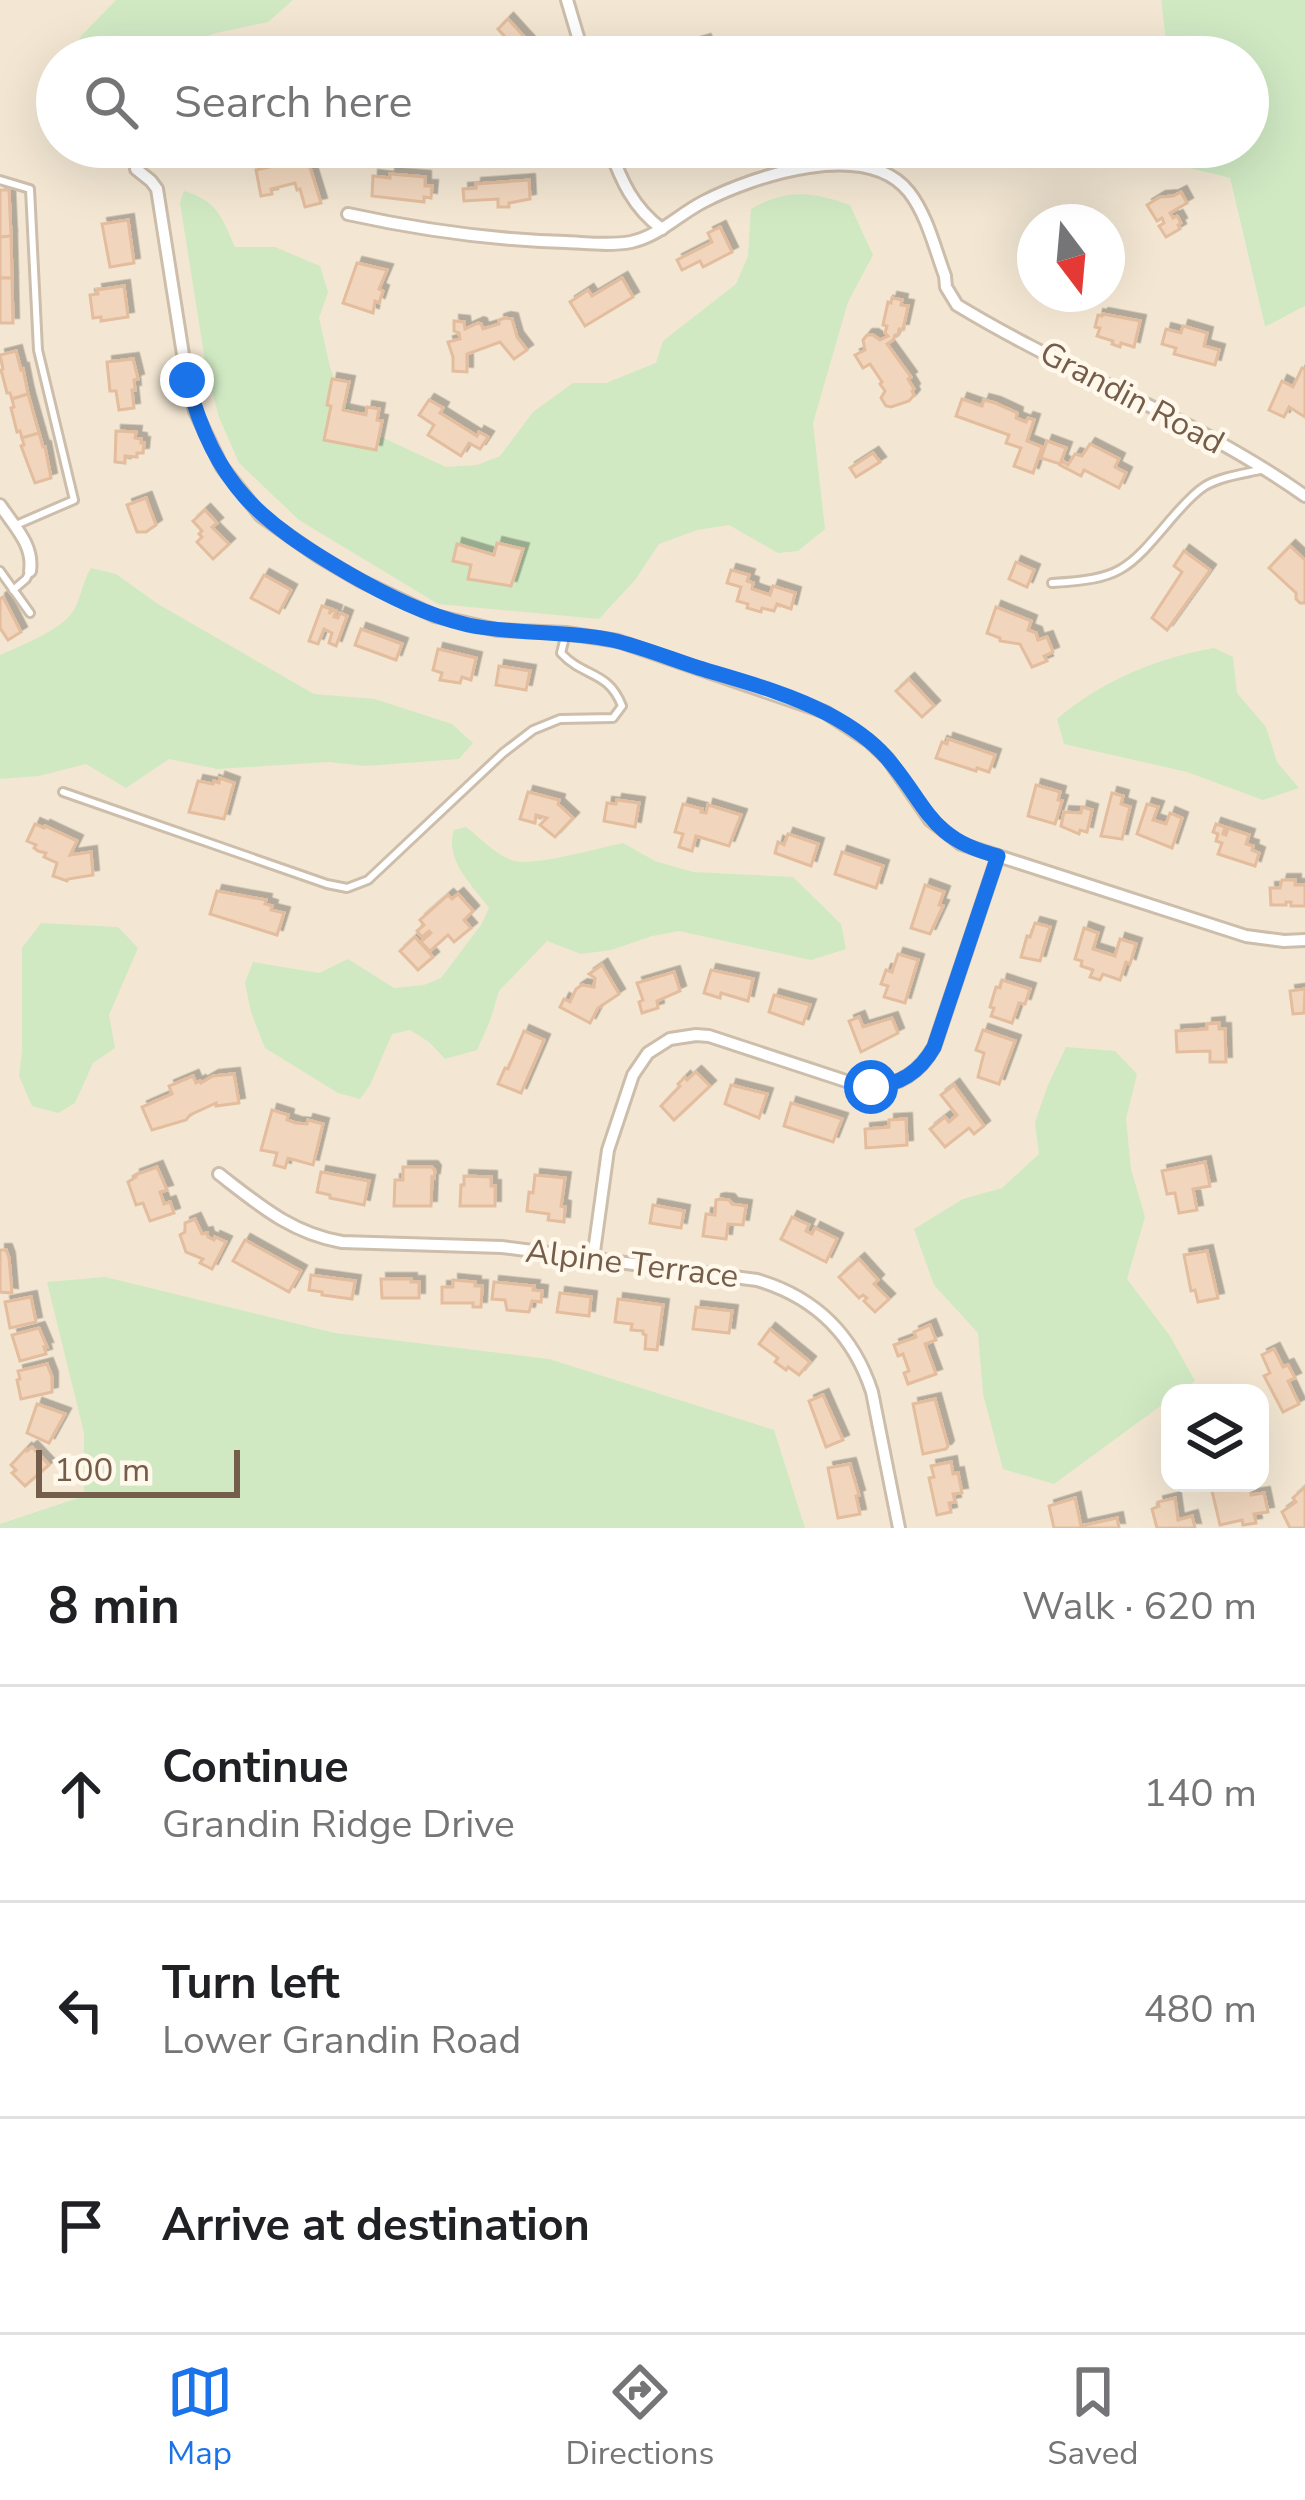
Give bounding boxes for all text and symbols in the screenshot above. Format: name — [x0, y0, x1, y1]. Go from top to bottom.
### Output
search box — [36, 36, 1269, 168]
icon: search — [78, 69, 144, 135]
text: Search here — [174, 72, 413, 133]
north arrow — [1017, 204, 1125, 312]
street label: Grandin Road — [1032, 331, 1232, 465]
route end — [160, 353, 214, 407]
route start — [844, 1060, 898, 1114]
street label: Alpine Terrace — [523, 1229, 741, 1299]
map controls — [1161, 1384, 1269, 1492]
button: layers — [1161, 1384, 1269, 1492]
scale bar — [36, 1444, 240, 1497]
text: 100 m — [54, 1448, 150, 1493]
text: 8 min — [48, 1571, 180, 1641]
text: Walk · 620 m — [1022, 1580, 1257, 1633]
text: Continue — [162, 1737, 349, 1798]
icon: ahead — [48, 1761, 114, 1827]
text: 140 m — [1143, 1767, 1257, 1820]
text: Grandin Ridge Drive — [162, 1798, 515, 1851]
text: Turn left — [162, 1953, 340, 2014]
icon: left — [48, 1977, 114, 2043]
text: 480 m — [1143, 1983, 1257, 2036]
text: Lower Grandin Road — [162, 2014, 521, 2067]
icon: arrive — [48, 2193, 114, 2259]
text: Arrive at destination — [162, 2195, 590, 2256]
tab: Map — [167, 2359, 233, 2476]
tab: Directions — [566, 2359, 714, 2476]
tab: Saved — [1047, 2359, 1138, 2476]

